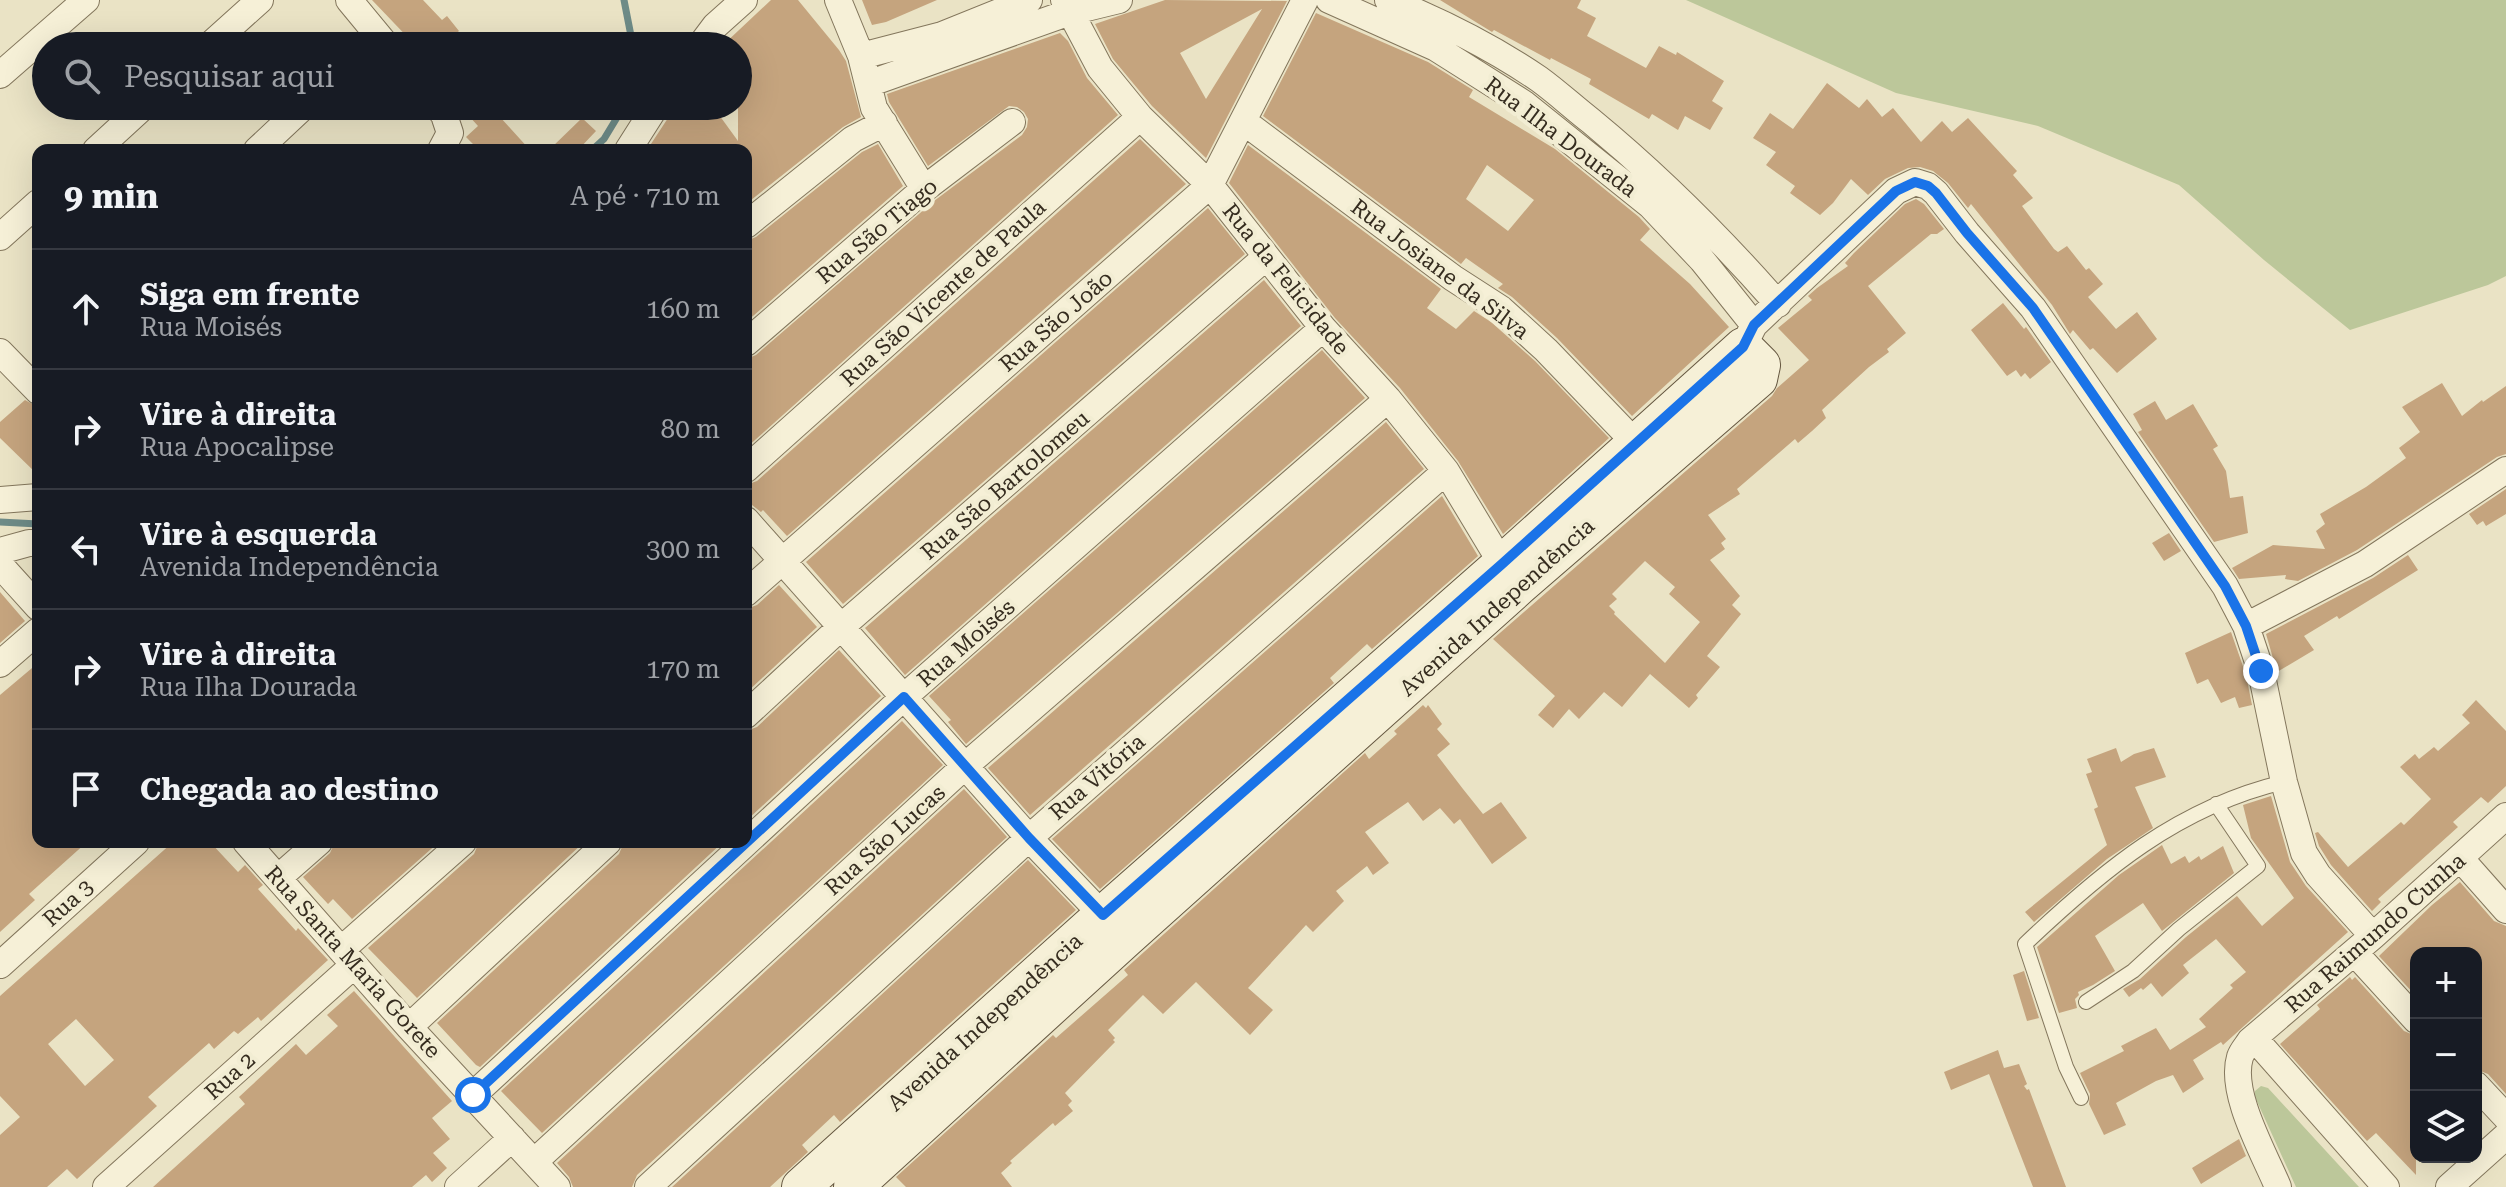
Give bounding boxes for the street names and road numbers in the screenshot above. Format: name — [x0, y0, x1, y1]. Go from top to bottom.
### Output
street label: Rua Ilha Dourada — [1480, 72, 1642, 202]
street label: Rua São Tiago — [812, 173, 942, 289]
street label: Rua São Vicente de Paula — [835, 194, 1051, 392]
street label: Rua Josiane da Silva — [1346, 194, 1534, 344]
street label: Rua da Felicidade — [1217, 199, 1355, 359]
street label: Rua São João — [994, 265, 1118, 377]
street label: Rua São Bartolomeu — [916, 405, 1094, 565]
street label: Avenida Independência — [1395, 513, 1599, 701]
street label: Rua Moisés — [912, 594, 1020, 692]
street label: Rua Vitória — [1044, 729, 1150, 825]
street label: Rua São Lucas — [820, 780, 950, 900]
street label: Rua Raimundo Cunha — [2280, 848, 2470, 1018]
street label: Rua Santa Maria Gorete — [260, 861, 446, 1063]
street label: Rua 3 — [38, 874, 98, 932]
street label: Avenida Independência — [883, 928, 1087, 1116]
street label: Rua 2 — [200, 1047, 260, 1105]

